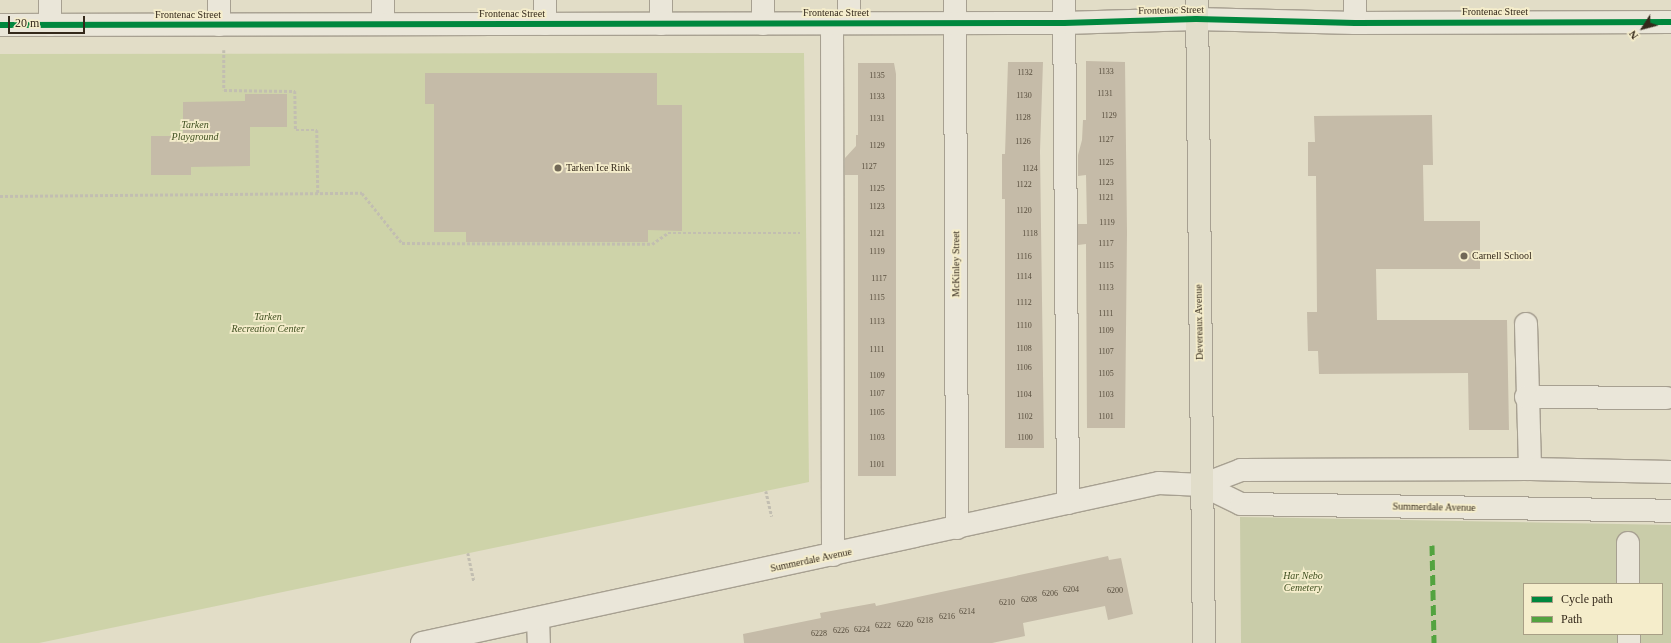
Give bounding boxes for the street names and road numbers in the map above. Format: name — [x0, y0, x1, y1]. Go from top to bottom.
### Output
street label: Frontenac Street — [1138, 3, 1204, 17]
street label: Frontenac Street — [1462, 6, 1528, 18]
street label: Frontenac Street — [803, 7, 869, 19]
street label: Frontenac Street — [479, 8, 545, 20]
street label: Frontenac Street — [155, 9, 221, 21]
street label: McKinley Street — [950, 231, 962, 297]
street label: Devereaux Avenue — [1192, 284, 1206, 360]
street label: Summerdale Avenue — [1392, 500, 1476, 514]
street label: Summerdale Avenue — [769, 545, 853, 575]

